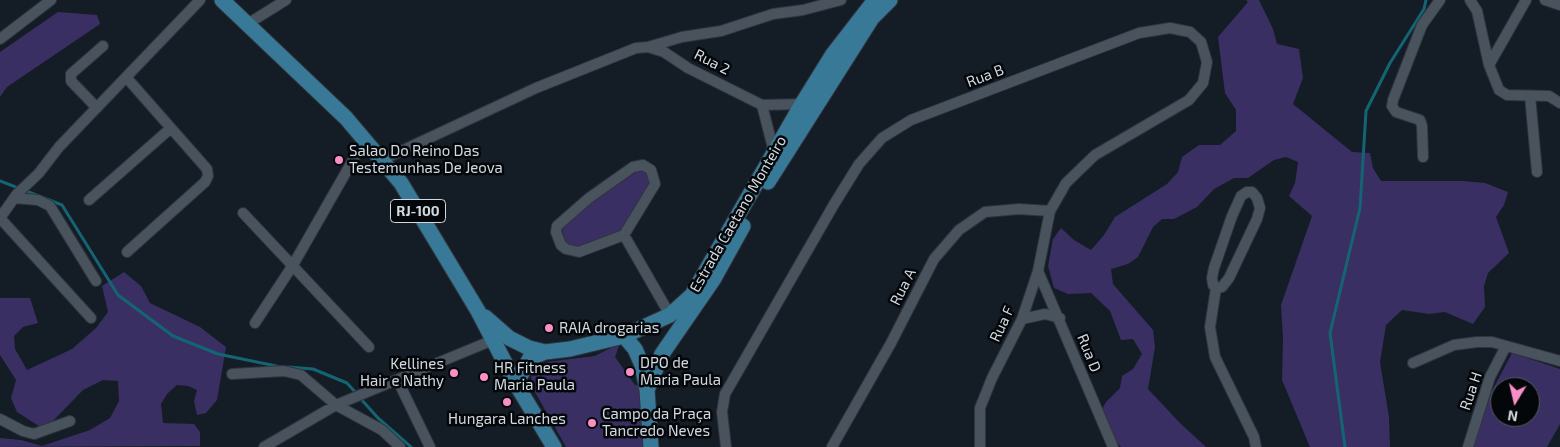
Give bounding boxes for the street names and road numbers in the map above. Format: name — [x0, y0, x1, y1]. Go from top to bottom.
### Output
street label: Rua 2 — [691, 45, 733, 79]
street label: Rua B — [964, 61, 1006, 91]
street label: Estrada Caetano Monteiro — [686, 133, 790, 295]
road number: RJ-100 — [390, 200, 446, 222]
street label: Rua A — [886, 266, 920, 308]
street label: Rua F — [986, 303, 1018, 345]
street label: Rua D — [1073, 331, 1105, 375]
street label: Rua H — [1456, 369, 1486, 413]

